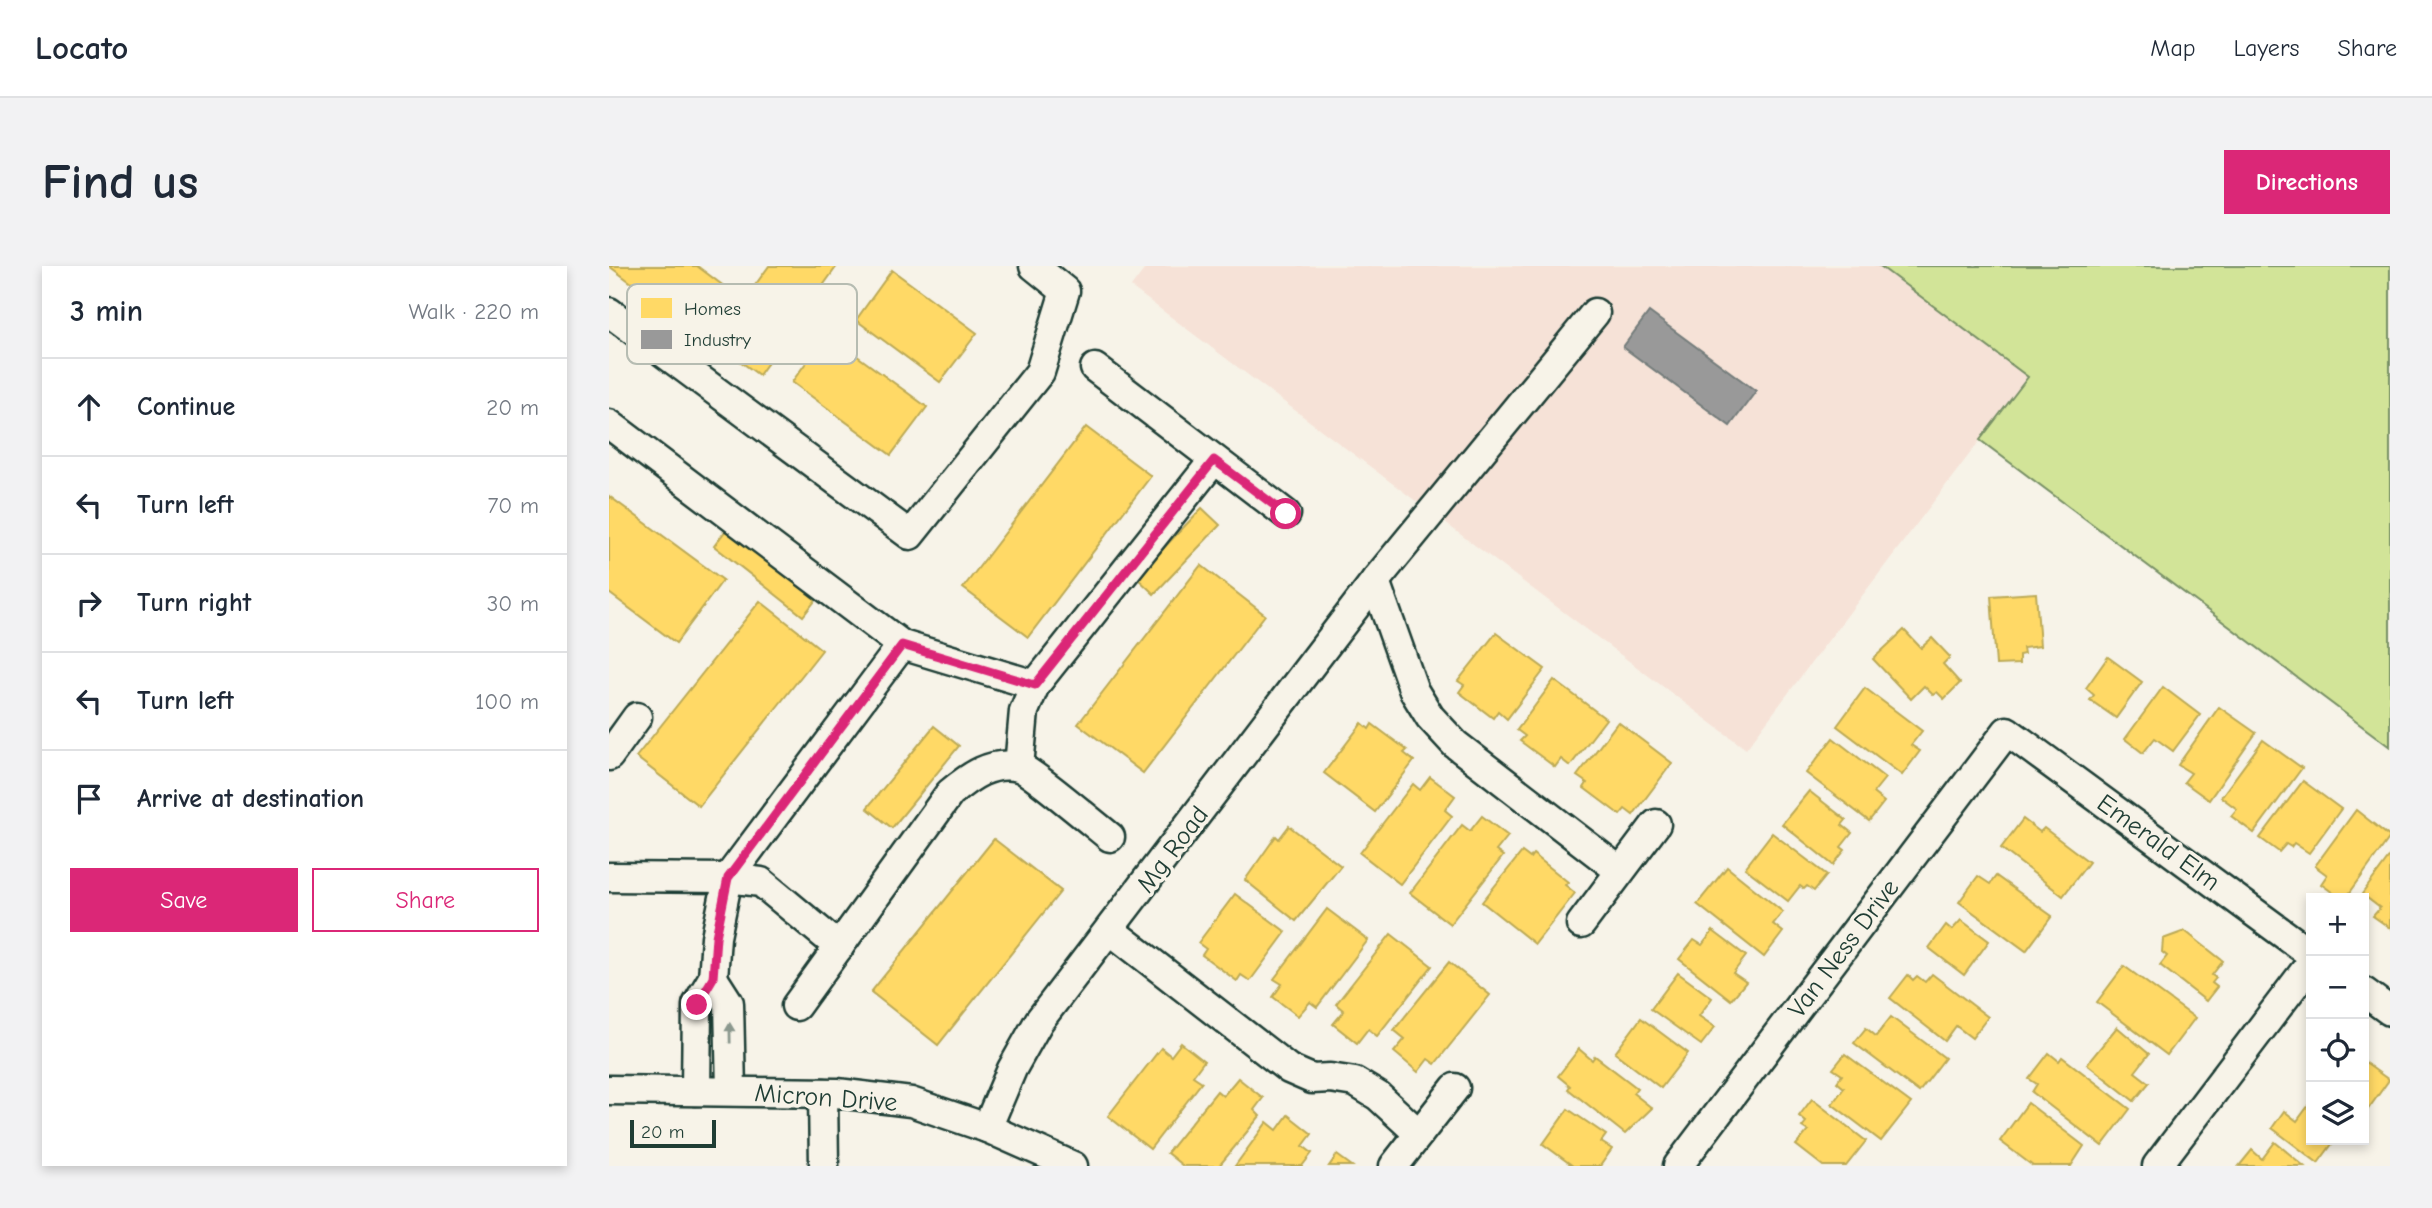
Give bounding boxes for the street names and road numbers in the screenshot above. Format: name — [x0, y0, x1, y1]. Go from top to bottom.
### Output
street label: Emerald Elm — [2091, 788, 2226, 897]
street label: Mg Road — [1131, 800, 1215, 899]
street label: Van Ness Drive — [1782, 874, 1906, 1024]
street label: Micron Drive — [754, 1078, 898, 1118]

